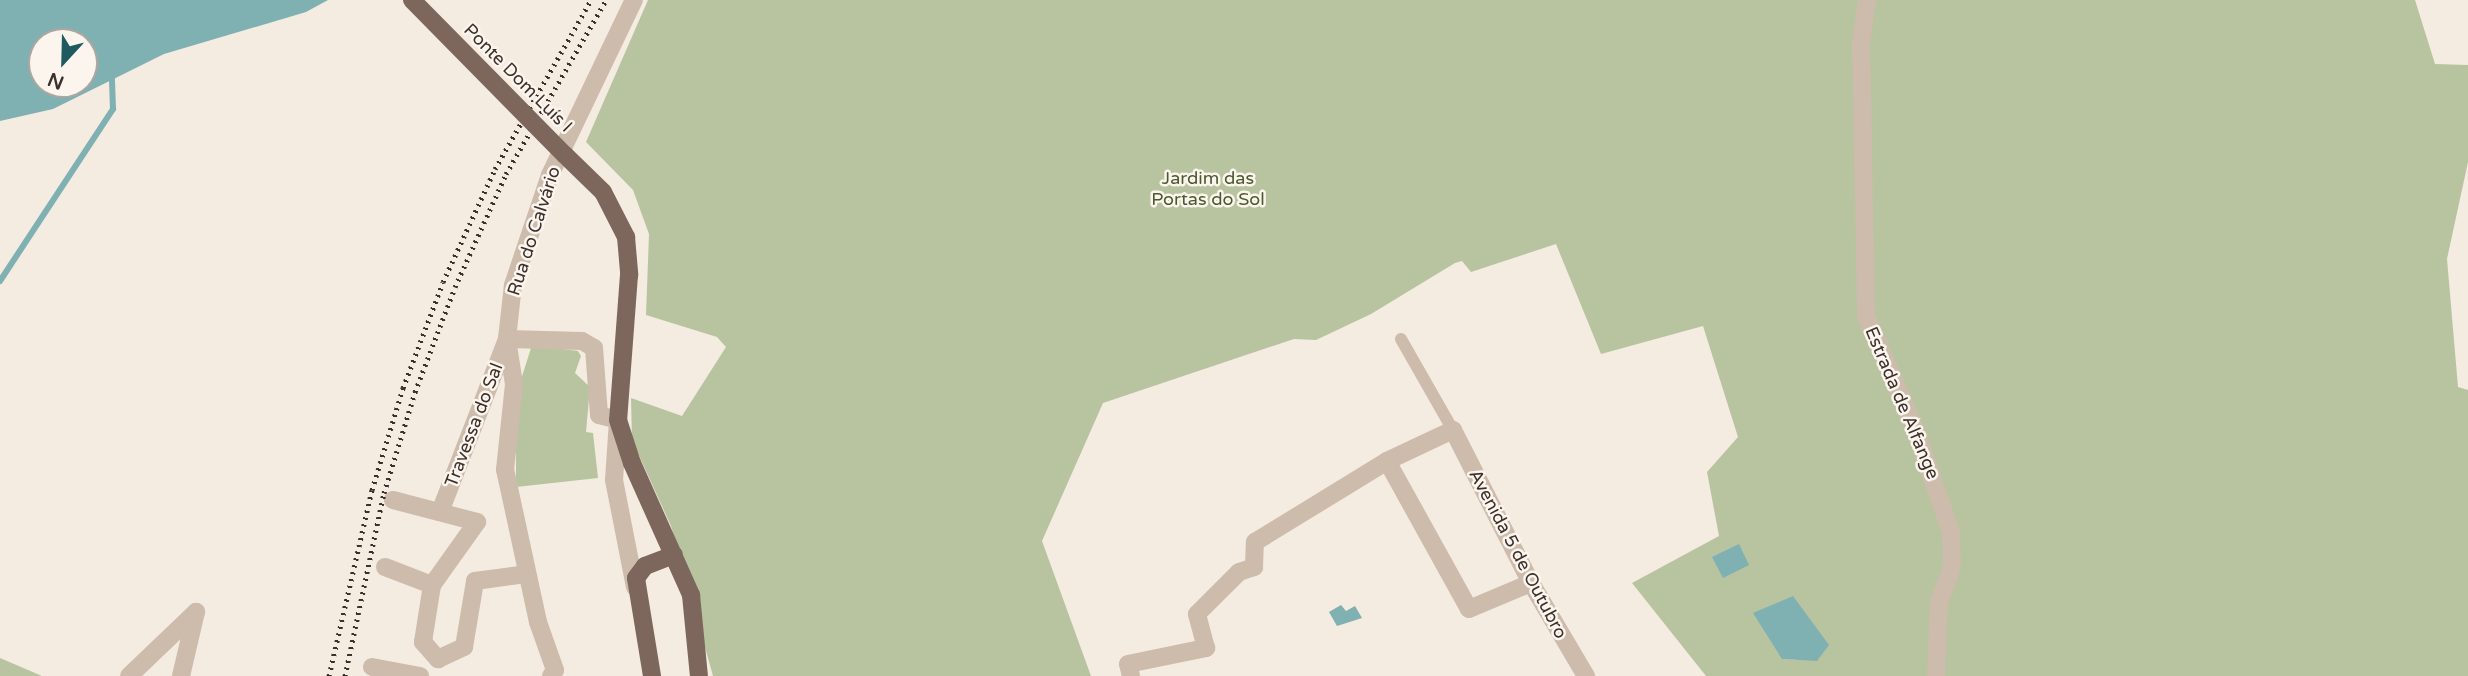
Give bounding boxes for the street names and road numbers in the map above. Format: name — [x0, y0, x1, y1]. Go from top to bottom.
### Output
street label: Ponte Dom Luís I — [459, 19, 577, 137]
street label: Rua do Calvário — [503, 164, 565, 298]
street label: Estrada de Alfange — [1860, 324, 1944, 482]
street label: Travessa do Sal — [440, 360, 508, 490]
street label: Avenida 5 de Outubro — [1464, 466, 1572, 642]

